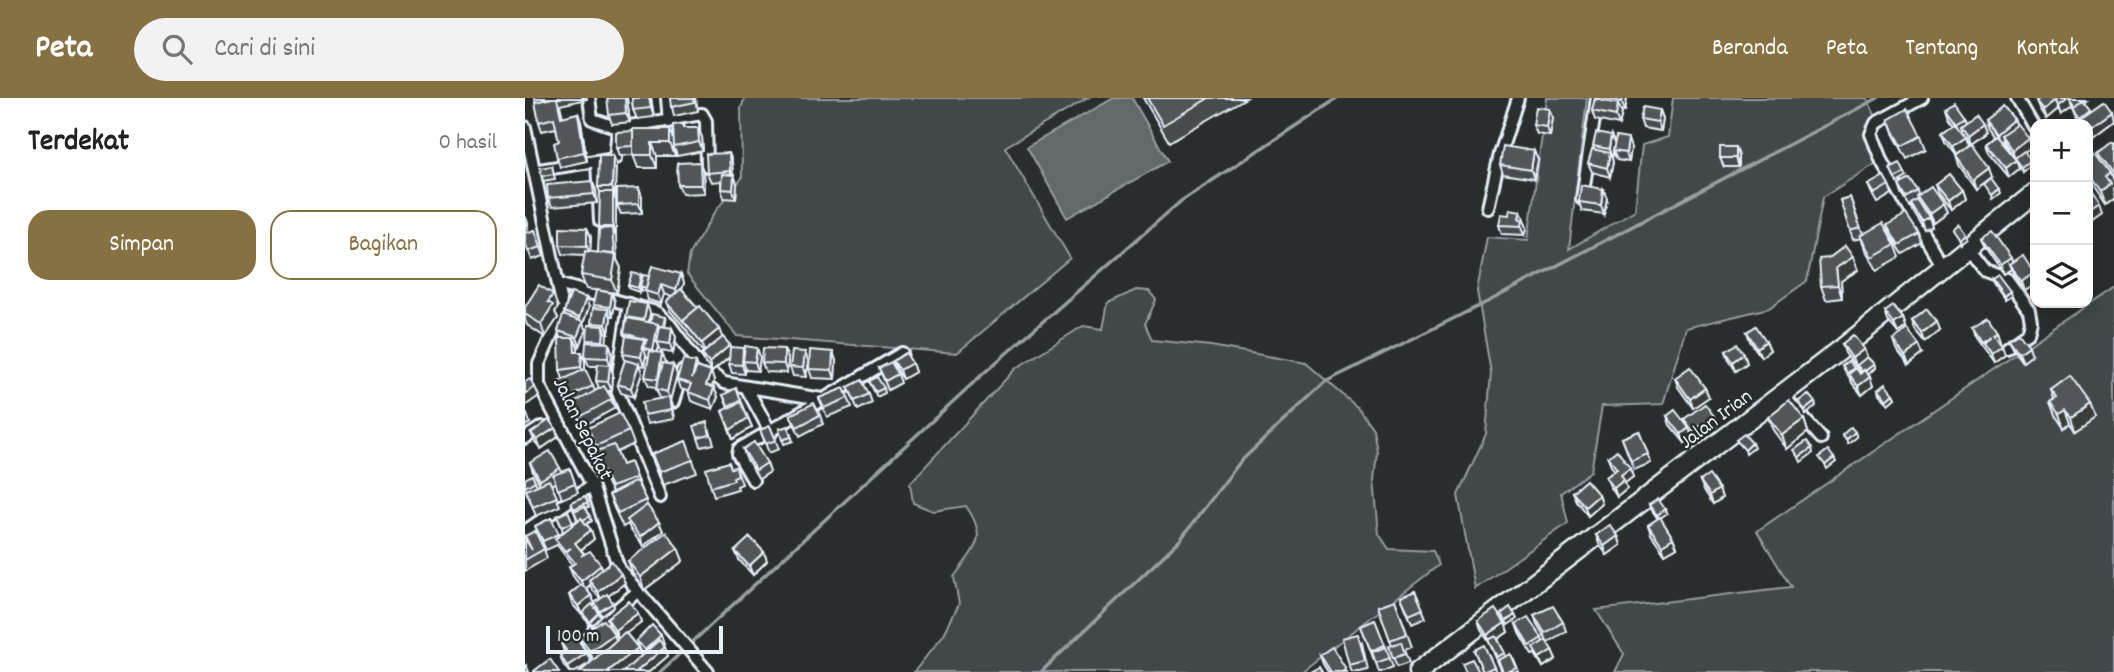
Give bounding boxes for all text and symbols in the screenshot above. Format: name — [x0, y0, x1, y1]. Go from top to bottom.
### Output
search box — [134, 18, 624, 81]
text: Peta — [35, 26, 92, 73]
icon: search — [158, 30, 196, 68]
text: Cari di sini — [214, 31, 315, 68]
text: Beranda — [1712, 32, 1788, 66]
text: Peta — [1826, 32, 1867, 66]
text: Tentang — [1905, 32, 1978, 66]
text: Kontak — [2016, 32, 2079, 66]
map controls — [2030, 119, 2093, 308]
button: + — [2030, 119, 2093, 182]
text: Terdekat — [28, 122, 129, 165]
text: 0 hasil — [439, 127, 497, 160]
button: − — [2030, 182, 2093, 245]
button: Simpan — [28, 210, 256, 280]
button: Bagikan — [270, 210, 497, 280]
button: layers — [2030, 245, 2093, 308]
street label: Jalan Sepakat — [543, 373, 619, 486]
street label: Jalan Irian — [1674, 383, 1760, 458]
scale bar — [546, 623, 723, 655]
text: 100 m — [557, 624, 599, 651]

